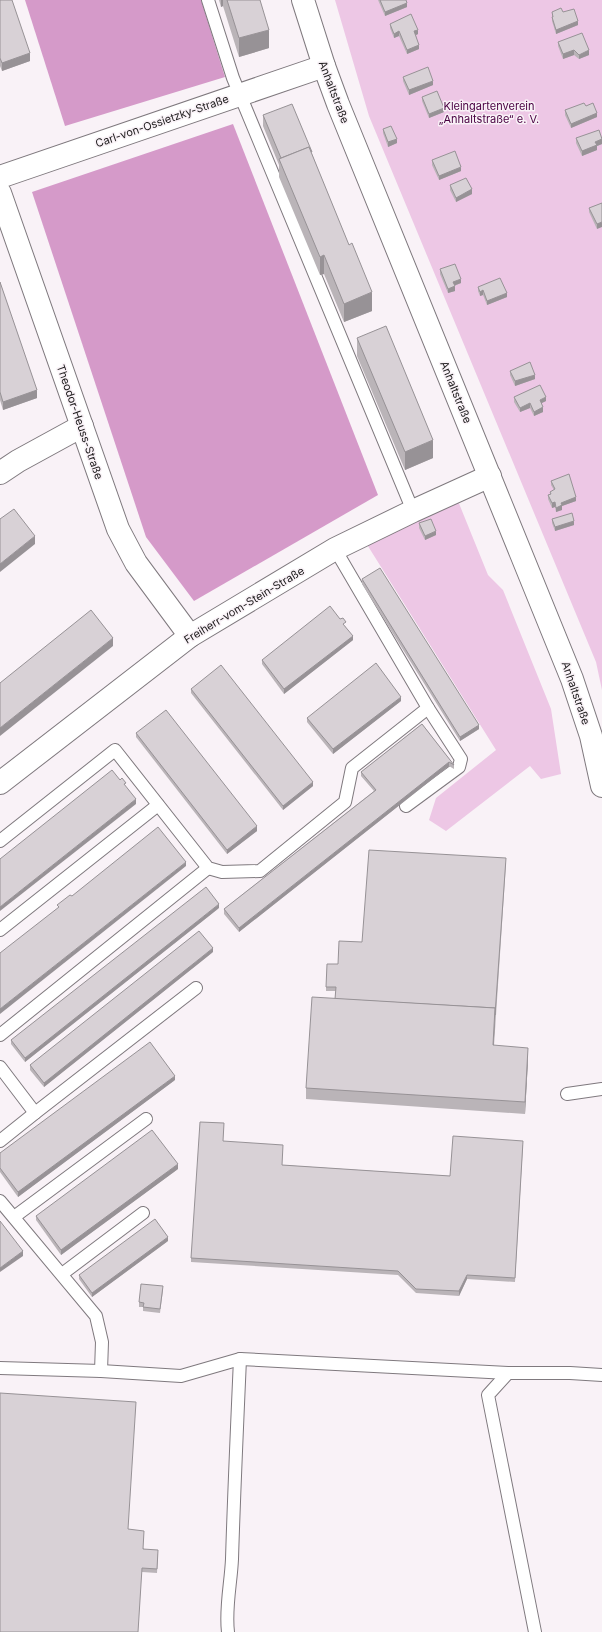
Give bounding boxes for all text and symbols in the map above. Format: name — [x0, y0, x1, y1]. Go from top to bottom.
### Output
street label: Anhaltstraße — [316, 59, 352, 125]
street label: Carl-von-Ossietzky-Straße — [93, 92, 231, 150]
park label: Kleingartenverein „Anhaltstraße“ e. V. — [439, 99, 539, 126]
street label: Anhaltstraße — [437, 359, 475, 425]
street label: Theodor-Heuss-Straße — [54, 363, 106, 481]
street label: Freiherr-vom-Stein-Straße — [181, 564, 307, 646]
street label: Anhaltstraße — [559, 660, 593, 726]

